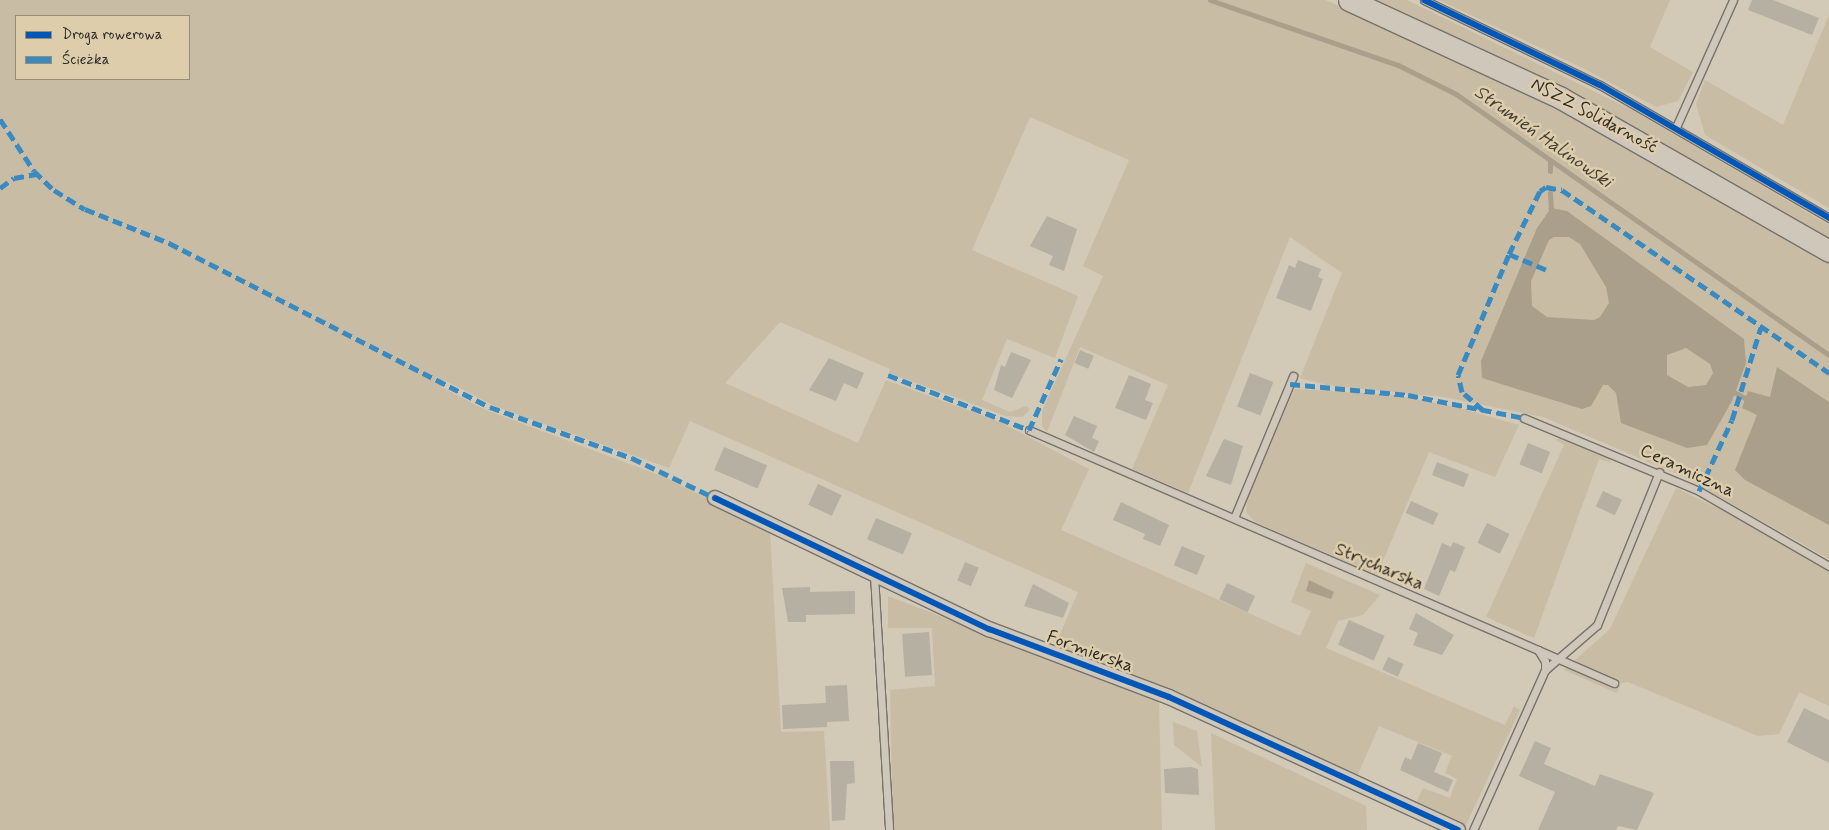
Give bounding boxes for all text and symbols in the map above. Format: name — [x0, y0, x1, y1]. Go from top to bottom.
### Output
legend — [15, 15, 190, 80]
text: Droga rowerowa — [62, 25, 162, 45]
text: Ścieżka — [62, 50, 109, 70]
street label: NSZZ Solidarność — [1527, 73, 1661, 159]
water label: Strumień Halinowski — [1470, 81, 1616, 193]
street label: Ceramiczna — [1636, 440, 1738, 502]
street label: Strycharska — [1331, 539, 1427, 595]
street label: Formierska — [1044, 626, 1136, 678]

